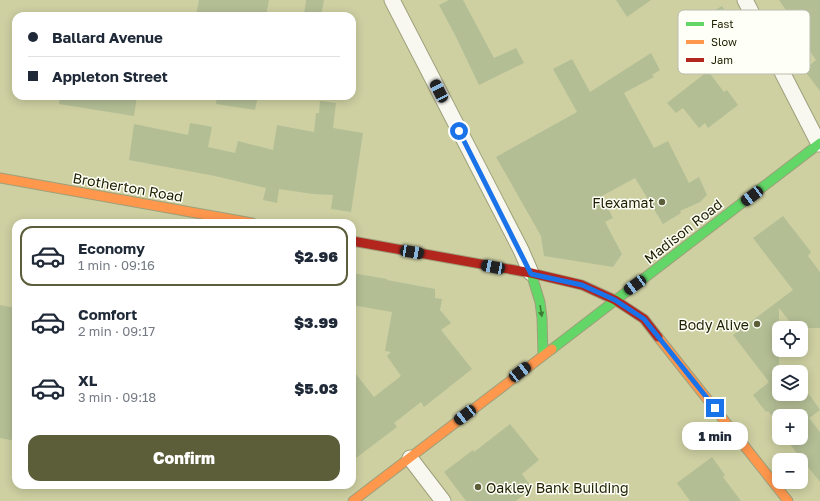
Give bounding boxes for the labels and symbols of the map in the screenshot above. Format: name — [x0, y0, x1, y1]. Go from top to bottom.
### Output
legend — [678, 10, 810, 74]
text: Fast — [711, 17, 734, 30]
text: Slow — [711, 35, 737, 48]
text: Jam — [711, 53, 733, 66]
car — [428, 78, 450, 104]
route start — [450, 122, 468, 140]
street label: Brotherton Road — [72, 169, 184, 205]
car — [739, 184, 765, 208]
place label: Flexamat — [592, 194, 654, 211]
street label: Madison Road — [641, 195, 725, 267]
marker: Flexamat — [657, 197, 667, 207]
car — [399, 244, 425, 260]
car — [480, 259, 506, 275]
car — [622, 273, 648, 297]
one-way arrow — [538, 305, 544, 317]
place label: Body Alive — [678, 316, 749, 333]
marker: Body Alive — [752, 319, 762, 329]
car — [507, 360, 533, 384]
route end — [706, 399, 724, 417]
car — [452, 403, 478, 427]
callout: 1 min — [682, 422, 748, 450]
place label: Oakley Bank Building — [486, 479, 629, 496]
marker: Oakley Bank Building — [473, 482, 483, 492]

